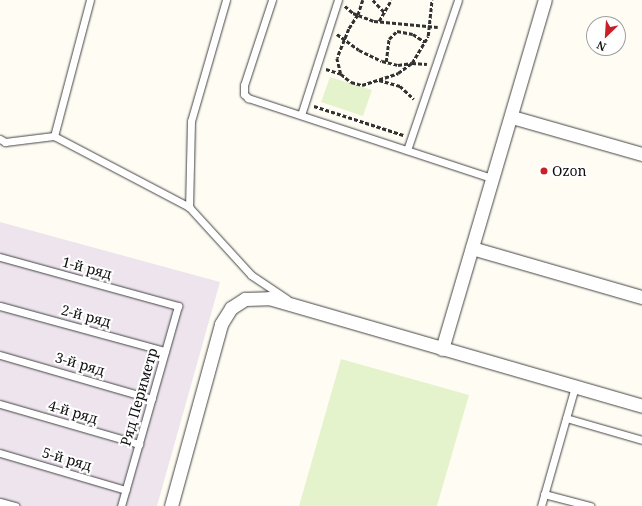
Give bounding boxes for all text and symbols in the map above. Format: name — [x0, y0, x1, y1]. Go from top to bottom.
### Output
north arrow — [586, 16, 626, 56]
text: N — [594, 38, 608, 55]
place label: Ozon — [552, 163, 587, 179]
marker: Ozon — [539, 166, 549, 176]
street label: 1-й ряд — [60, 253, 114, 283]
street label: 2-й ряд — [59, 301, 113, 331]
street label: Ряд Периметр — [117, 346, 161, 448]
street label: 3-й ряд — [53, 349, 107, 379]
street label: 4-й ряд — [46, 397, 100, 427]
street label: 5-й ряд — [40, 444, 94, 474]

